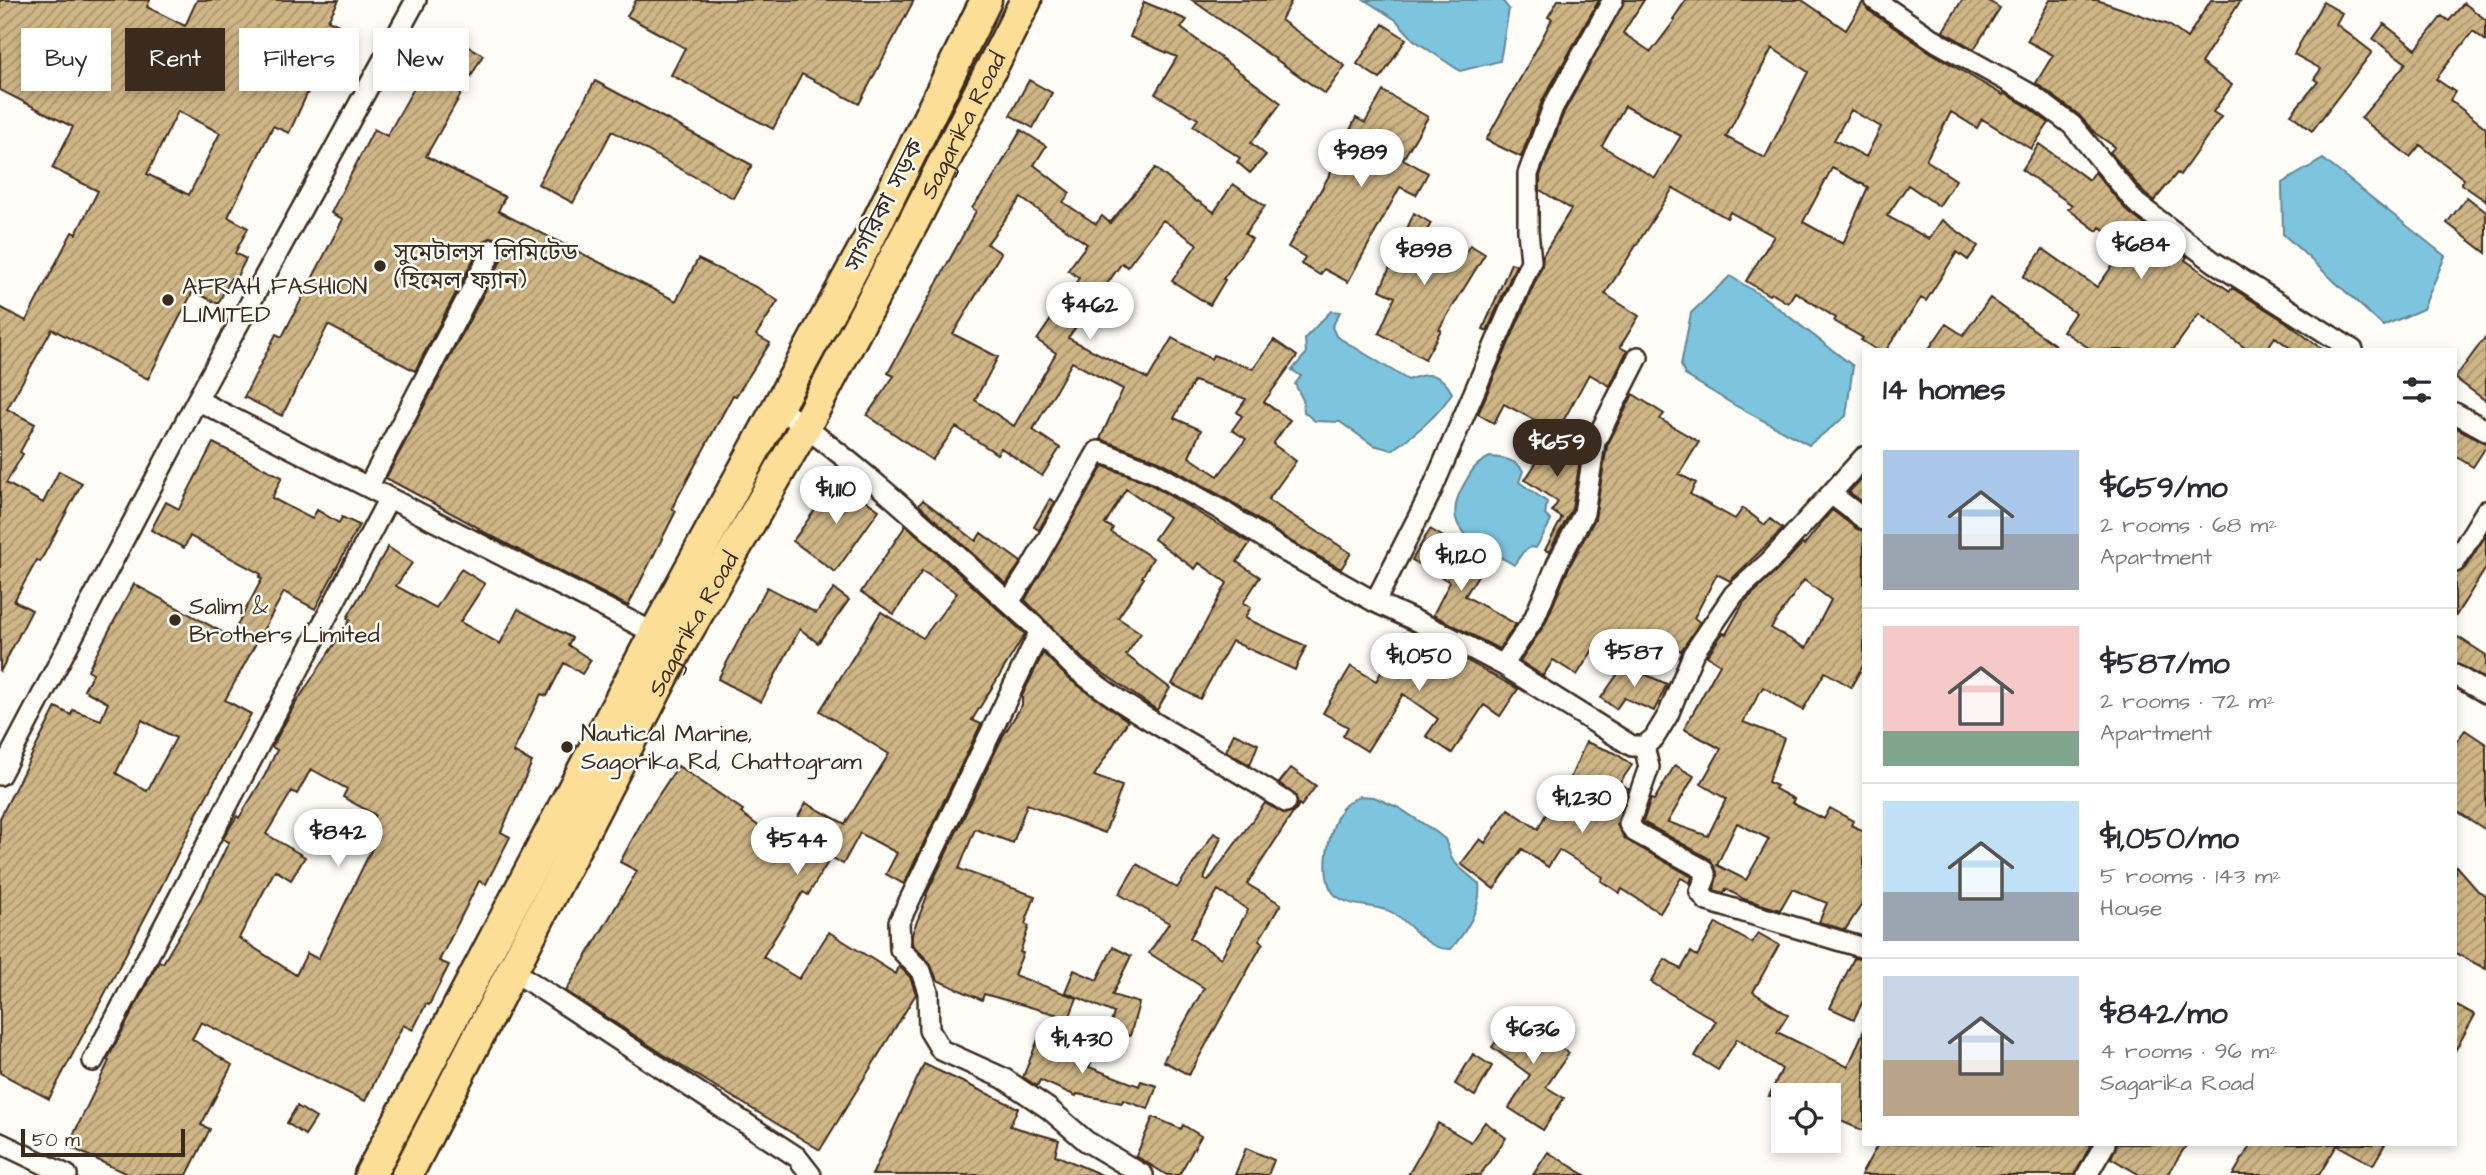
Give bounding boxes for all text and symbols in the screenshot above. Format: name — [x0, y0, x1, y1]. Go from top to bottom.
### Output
chip: Buy — [21, 28, 111, 91]
chip: Rent — [125, 28, 225, 91]
chip: Filters — [239, 28, 359, 91]
chip: New — [373, 28, 469, 91]
street label: Sagarika Road — [912, 46, 1015, 205]
pin: $989 — [1320, 130, 1402, 189]
street label: সাগরিকা সড়ক — [837, 133, 933, 278]
text: $989 — [1334, 136, 1388, 168]
pin: $684 — [2100, 222, 2182, 281]
pin: $898 — [1383, 228, 1465, 287]
text: $684 — [2112, 228, 2170, 260]
text: $898 — [1396, 234, 1452, 266]
place label: সুমেটালস লিমিটেড (হিমেল ফ্যান) — [393, 236, 579, 298]
marker: সুমেটালস লিমিটেড (হিমেল ফ্যান) — [372, 258, 388, 274]
place label: AFRAH FASHION LIMITED — [182, 270, 367, 332]
pin: $462 — [1049, 282, 1131, 342]
text: $462 — [1062, 289, 1118, 321]
marker: AFRAH FASHION LIMITED — [160, 292, 176, 308]
text: 14 homes — [1883, 369, 2006, 411]
icon: filters — [2398, 371, 2436, 409]
pin: $659 — [1516, 420, 1598, 479]
text: $659 — [1529, 426, 1585, 458]
pin: $1,110 — [779, 466, 893, 526]
text: $659/mo — [2100, 467, 2228, 509]
text: $1,110 — [816, 473, 856, 505]
icon: home — [1939, 478, 2023, 562]
text: 2 rooms · 68 m² — [2100, 509, 2277, 541]
pin: $1,120 — [1404, 534, 1518, 593]
text: $1,120 — [1436, 540, 1486, 572]
text: Apartment — [2100, 541, 2212, 573]
street label: Sagarika Road — [640, 546, 748, 702]
place label: Salim & Brothers Limited — [189, 590, 380, 652]
marker: Salim & Brothers Limited — [167, 612, 183, 628]
pin: $587 — [1593, 630, 1675, 689]
pin: $1,050 — [1362, 634, 1476, 693]
text: $587 — [1605, 636, 1663, 668]
text: $1,050 — [1386, 640, 1452, 672]
text: $587/mo — [2100, 643, 2230, 685]
icon: home — [1939, 654, 2023, 738]
text: 2 rooms · 72 m² — [2100, 685, 2275, 717]
place label: Nautical Marine, Sagorika Rd, Chattogram — [581, 717, 862, 780]
text: Apartment — [2100, 717, 2212, 749]
marker: Nautical Marine, Sagorika Rd, Chattogram — [559, 739, 575, 755]
pin: $1,230 — [1525, 776, 1639, 835]
text: $1,230 — [1552, 782, 1612, 814]
pin: $842 — [297, 810, 379, 869]
text: $842 — [310, 816, 366, 848]
pin: $544 — [756, 818, 838, 877]
text: $1,050/mo — [2100, 818, 2239, 860]
text: $544 — [767, 824, 827, 856]
icon: home — [1939, 829, 2023, 913]
text: 5 rooms · 143 m² — [2100, 860, 2281, 892]
text: House — [2100, 892, 2163, 924]
text: $842/mo — [2100, 993, 2228, 1035]
icon: home — [1939, 1004, 2023, 1088]
pin: $636 — [1492, 1006, 1574, 1066]
text: $636 — [1506, 1013, 1560, 1045]
pin: $1,430 — [1025, 1016, 1139, 1076]
text: $1,430 — [1051, 1023, 1113, 1055]
text: 4 rooms · 96 m² — [2100, 1035, 2278, 1067]
text: Sagarika Road — [2100, 1067, 2254, 1099]
map controls — [1771, 1083, 1841, 1153]
button: locate — [1771, 1083, 1841, 1153]
scale bar — [21, 1126, 186, 1158]
text: 50 m — [32, 1127, 80, 1154]

